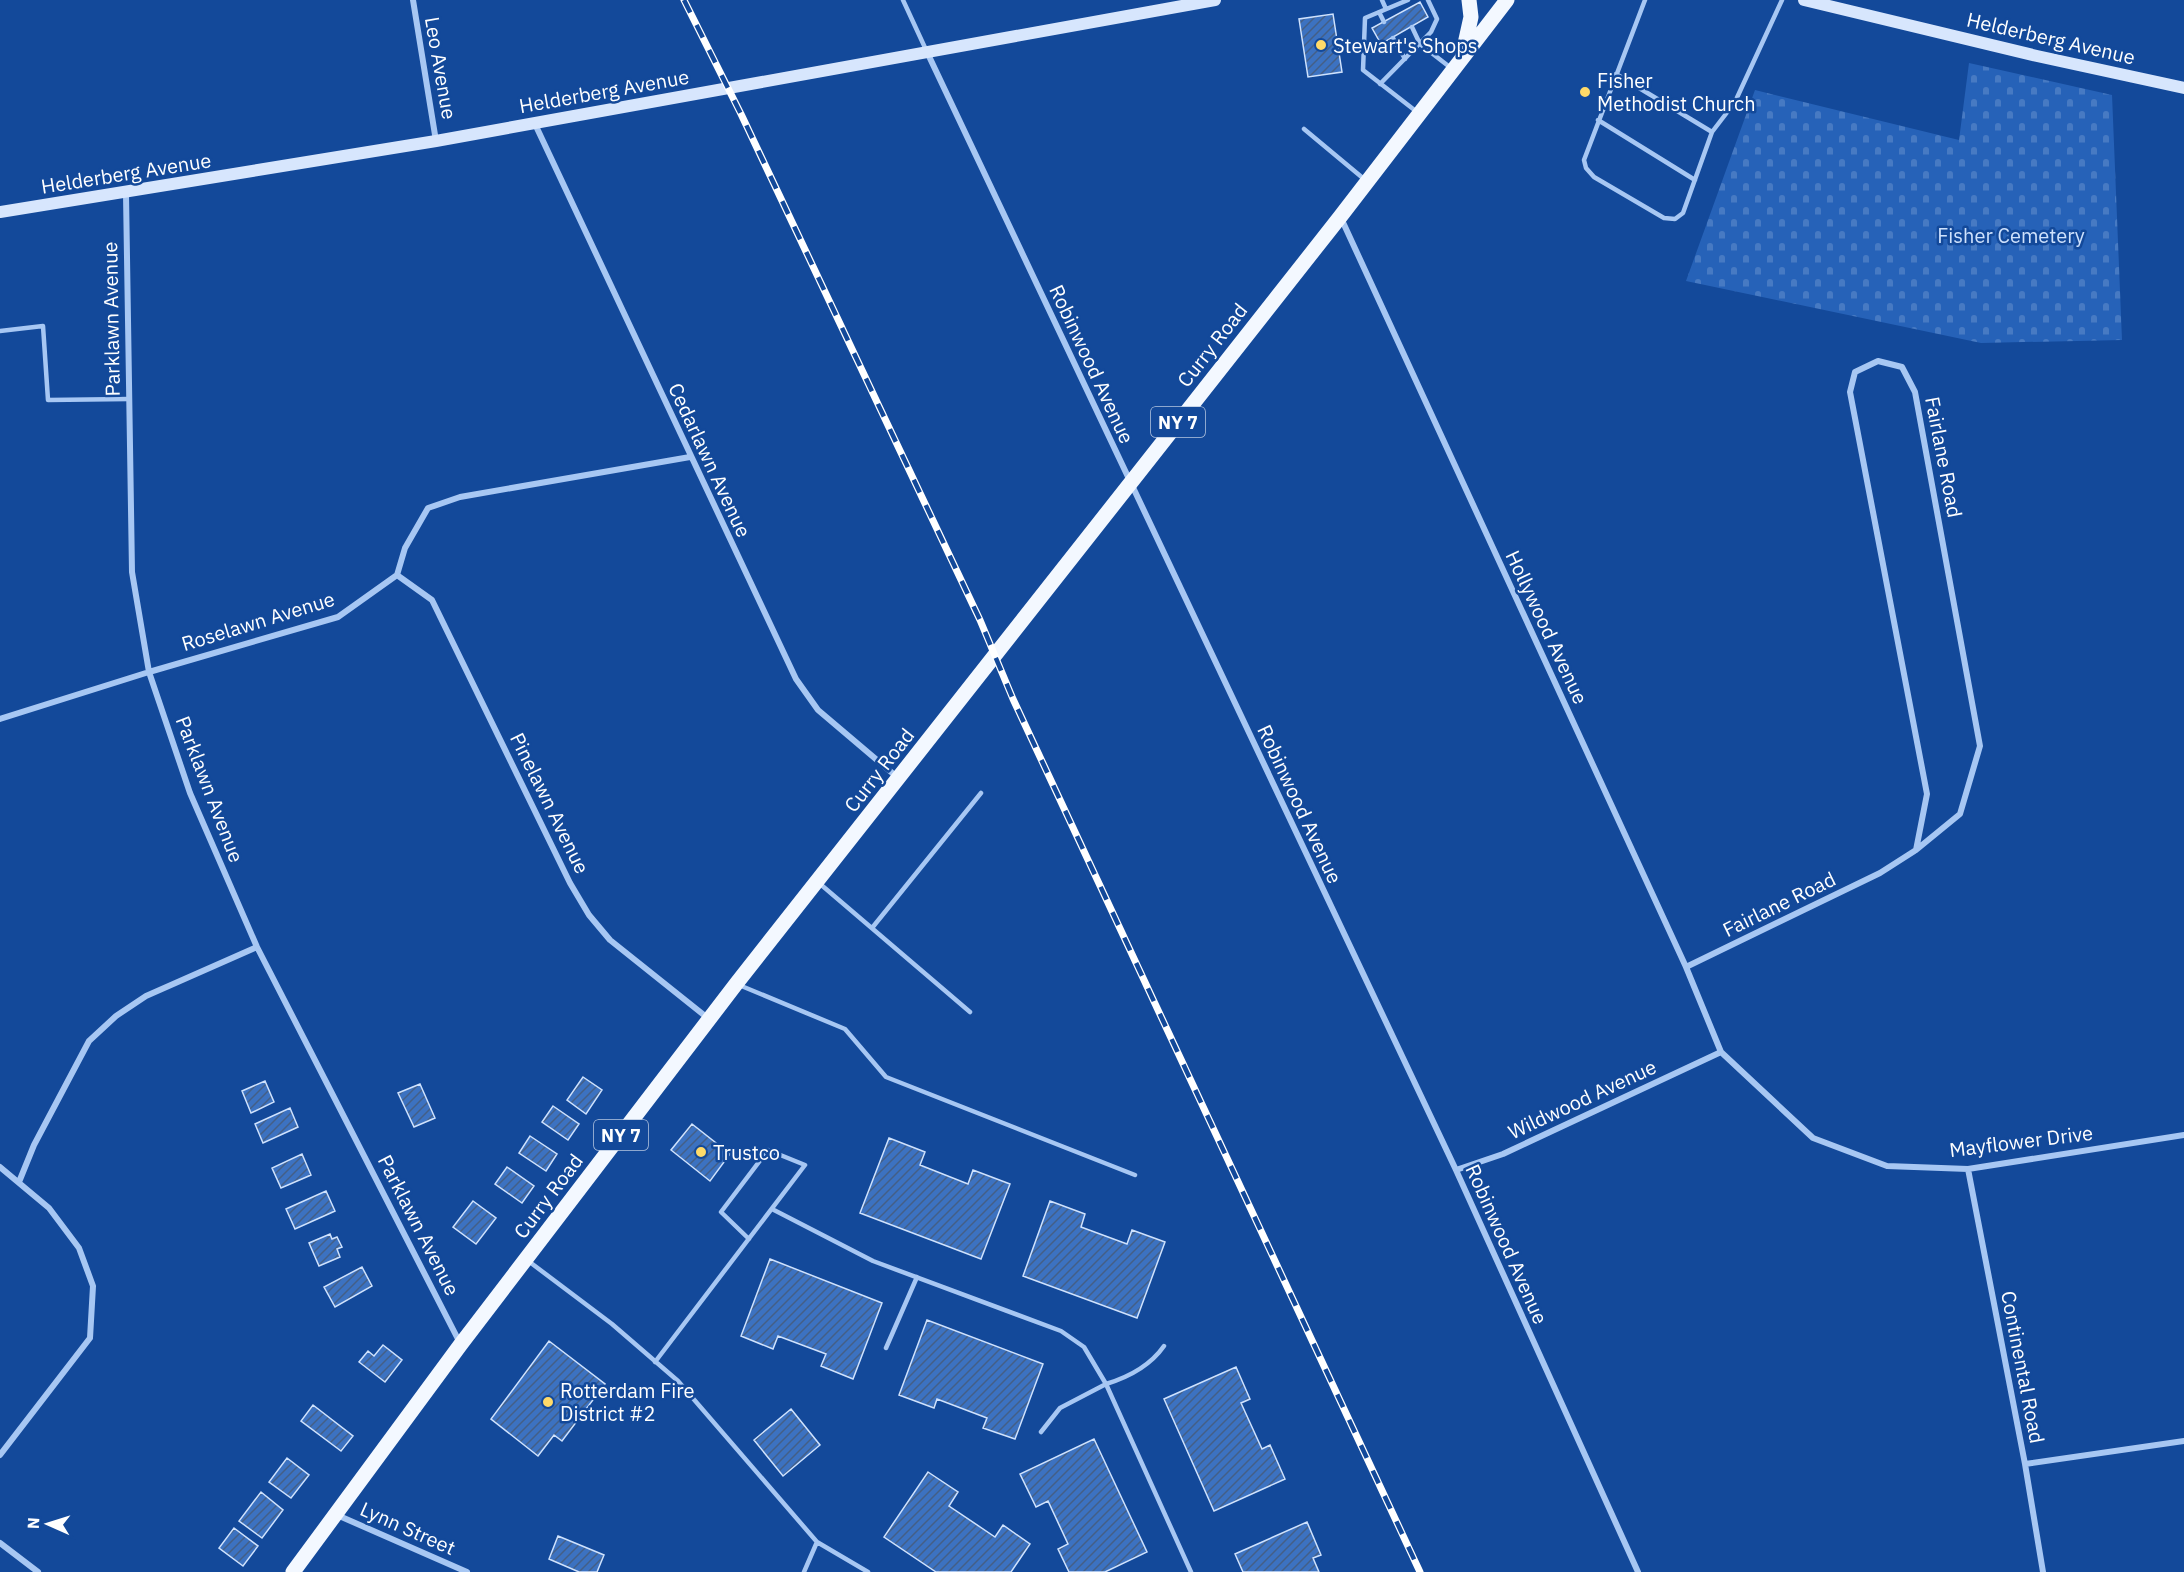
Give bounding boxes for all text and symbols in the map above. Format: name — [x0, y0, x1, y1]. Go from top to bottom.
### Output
street label: Helderberg Avenue — [1964, 6, 2138, 71]
street label: Leo Avenue — [419, 15, 463, 121]
place label: Stewart's Shops — [1333, 32, 1478, 59]
marker: Stewart's Shops — [1314, 38, 1328, 52]
street label: Helderberg Avenue — [517, 63, 691, 119]
place label: Fisher Methodist Church — [1597, 67, 1756, 117]
marker: Fisher Methodist Church — [1578, 85, 1592, 99]
street label: Helderberg Avenue — [39, 146, 213, 200]
park label: Fisher Cemetery — [1937, 222, 2085, 249]
street label: Parklawn Avenue — [96, 241, 126, 397]
street label: Robinwood Avenue — [1043, 280, 1141, 448]
street label: Curry Road — [1171, 298, 1253, 392]
street label: Cedarlawn Avenue — [662, 378, 758, 542]
street label: Fairlane Road — [1919, 394, 1969, 520]
road number: NY 7 — [1151, 407, 1205, 437]
street label: Hollywood Avenue — [1500, 546, 1594, 708]
street label: Roselawn Avenue — [178, 585, 338, 657]
street label: Parklawn Avenue — [170, 712, 250, 866]
street label: Robinwood Avenue — [1251, 720, 1349, 888]
street label: Curry Road — [838, 723, 920, 817]
street label: Pinelawn Avenue — [504, 728, 596, 878]
street label: Fairlane Road — [1718, 865, 1840, 943]
street label: Wildwood Avenue — [1504, 1053, 1661, 1145]
street label: Mayflower Drive — [1948, 1119, 2094, 1163]
road number: NY 7 — [594, 1120, 648, 1150]
place label: Trustco — [713, 1139, 780, 1166]
marker: Trustco — [694, 1145, 708, 1159]
street label: Curry Road — [507, 1148, 589, 1244]
street label: Parklawn Avenue — [372, 1150, 466, 1300]
street label: Robinwood Avenue — [1460, 1160, 1554, 1328]
street label: Continental Road — [1995, 1289, 2051, 1445]
place label: Rotterdam Fire District #2 — [560, 1377, 695, 1427]
marker: Rotterdam Fire District #2 — [541, 1395, 555, 1409]
north arrow — [18, 1494, 78, 1554]
street label: Lynn Street — [356, 1495, 460, 1561]
text: N — [23, 1517, 43, 1530]

